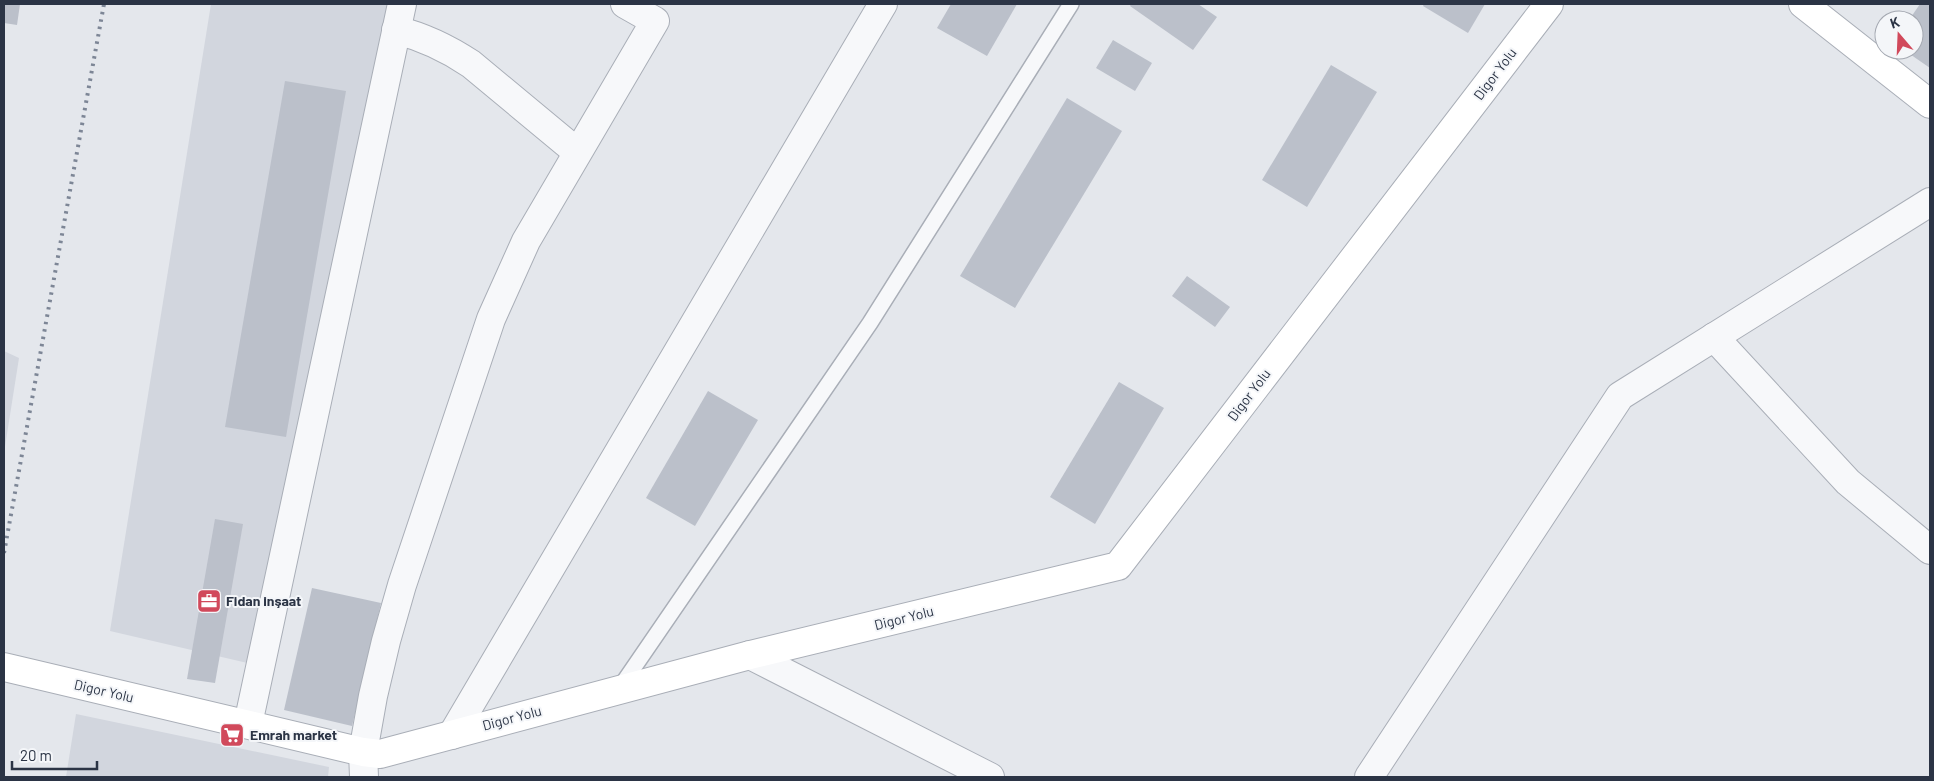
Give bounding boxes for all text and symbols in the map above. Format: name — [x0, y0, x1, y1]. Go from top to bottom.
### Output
north arrow — [1874, 10, 1924, 60]
text: K — [1888, 13, 1902, 32]
street label: Digor Yolu — [1470, 44, 1520, 103]
street label: Digor Yolu — [1224, 365, 1274, 424]
office icon: Fidan inşaat — [196, 588, 222, 614]
place label: Fidan inşaat — [226, 592, 301, 609]
street label: Digor Yolu — [872, 602, 935, 633]
street label: Digor Yolu — [73, 675, 136, 706]
street label: Digor Yolu — [480, 701, 543, 734]
supermarket icon: Emrah market — [219, 722, 245, 748]
place label: Emrah market — [250, 726, 337, 743]
scale bar — [12, 738, 98, 770]
text: 20 m — [20, 746, 52, 764]

